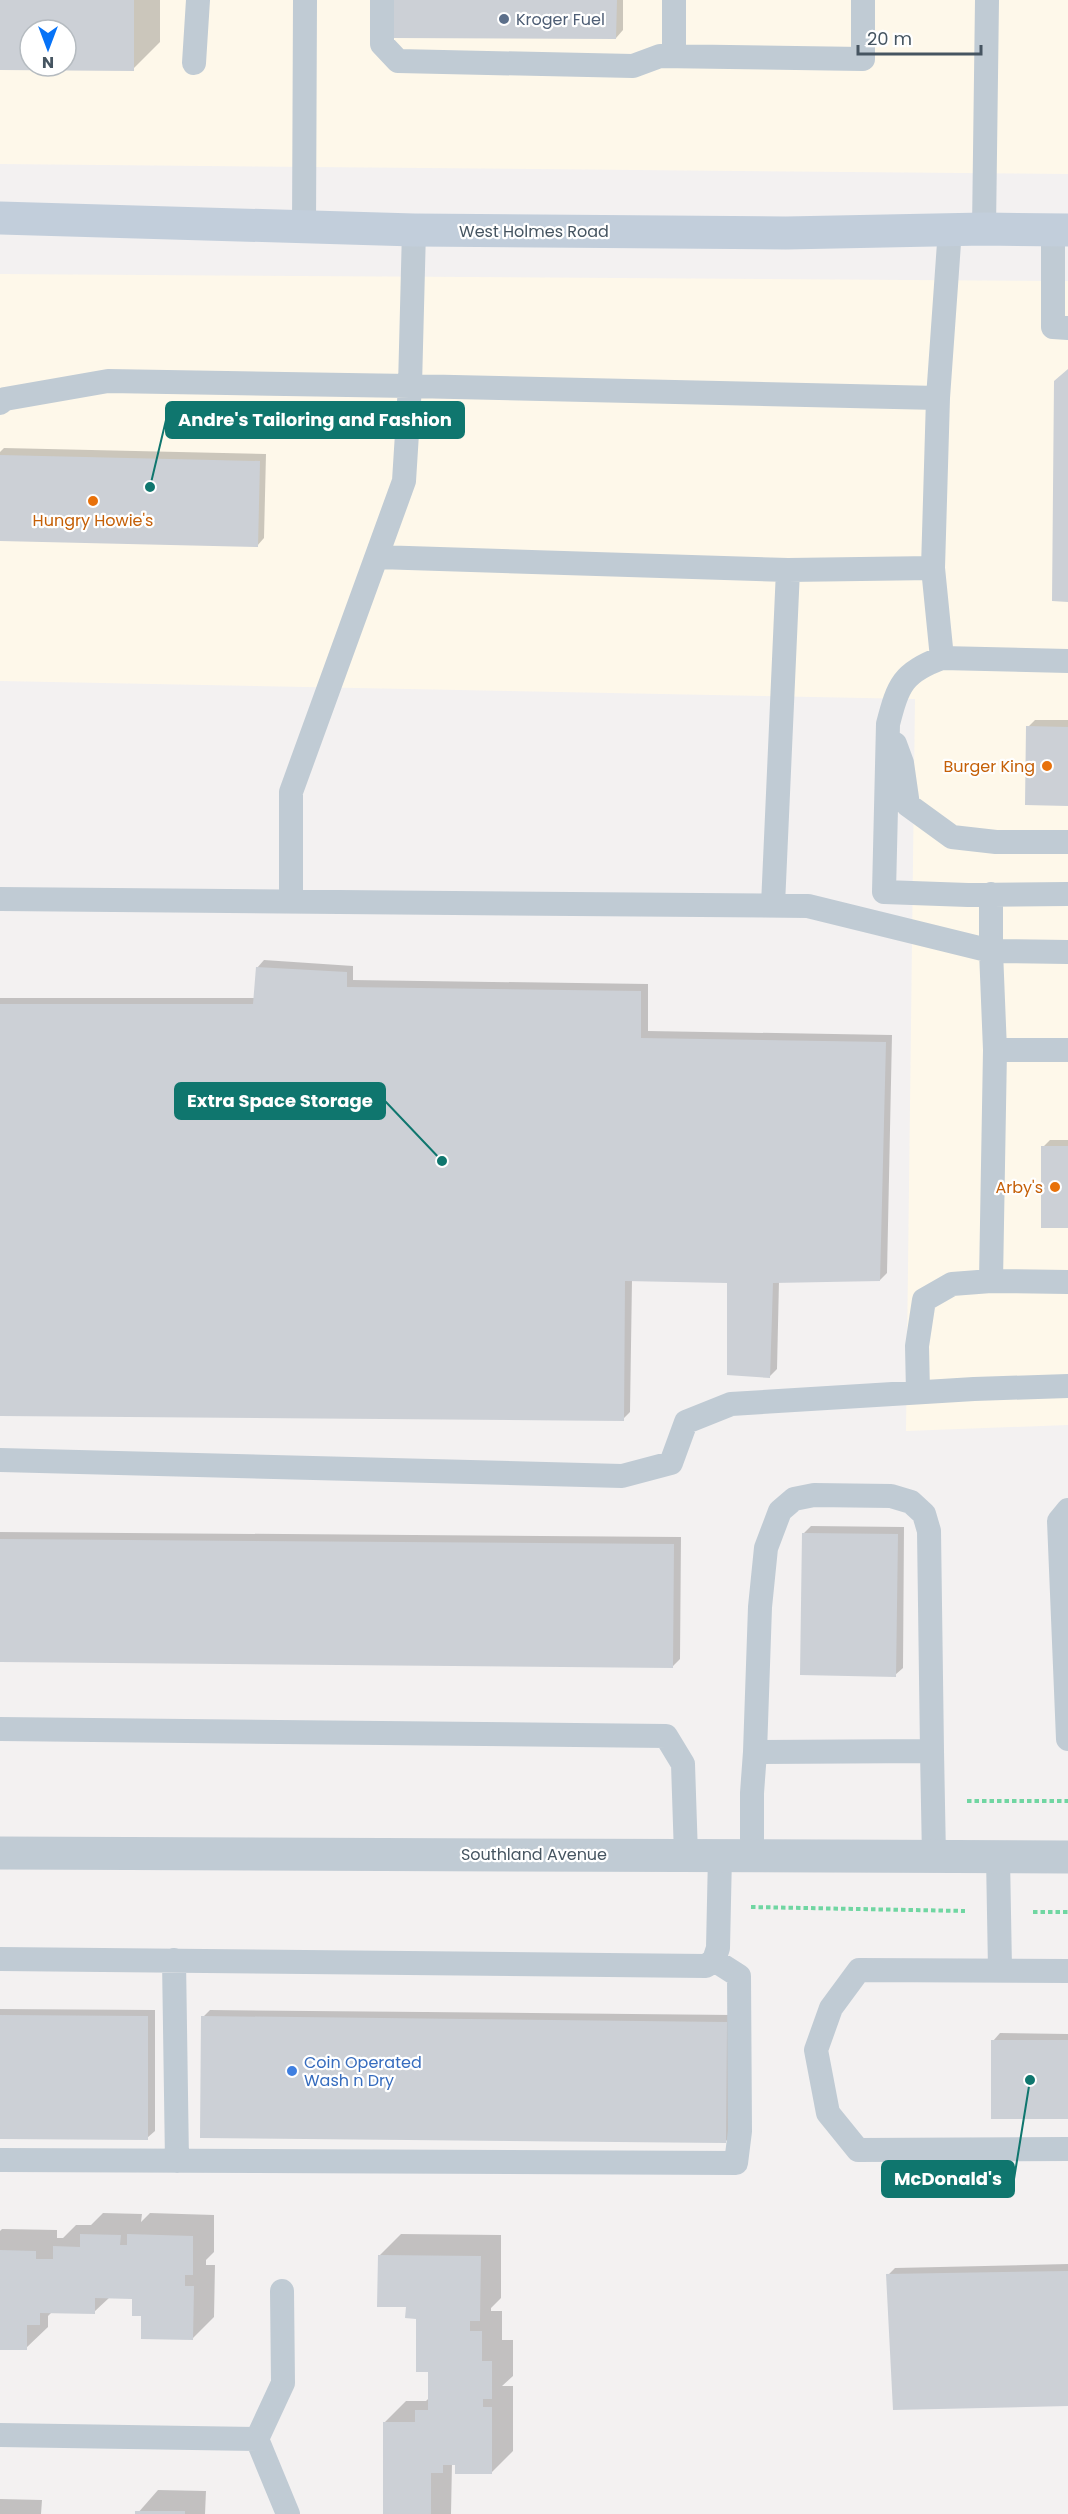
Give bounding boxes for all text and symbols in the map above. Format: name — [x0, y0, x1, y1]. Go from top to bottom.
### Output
place label: Kroger Fuel — [516, 8, 605, 31]
marker: Kroger Fuel — [497, 12, 511, 26]
north arrow — [18, 18, 78, 78]
scale bar — [858, 18, 981, 56]
text: 20 m — [867, 26, 912, 51]
text: N — [42, 51, 54, 74]
street label: West Holmes Road — [459, 220, 609, 243]
callout: Andre's Tailoring and Fashion — [166, 402, 464, 438]
text: Andre's Tailoring and Fashion — [178, 407, 452, 432]
marker: Hungry Howie's — [86, 494, 100, 508]
place label: Hungry Howie's — [33, 509, 153, 532]
place label: Burger King — [943, 755, 1035, 778]
marker: Burger King — [1040, 759, 1054, 773]
callout: Extra Space Storage — [175, 1083, 385, 1119]
text: Extra Space Storage — [187, 1088, 373, 1113]
place label: Arby's — [996, 1176, 1043, 1199]
marker: Arby's — [1048, 1180, 1062, 1194]
street label: Southland Avenue — [461, 1843, 607, 1866]
place label: Coin Operated Wash n Dry — [304, 2051, 422, 2092]
marker: Coin Operated Wash n Dry — [285, 2064, 299, 2078]
callout: McDonald's — [882, 2161, 1014, 2197]
text: McDonald's — [894, 2166, 1002, 2191]

